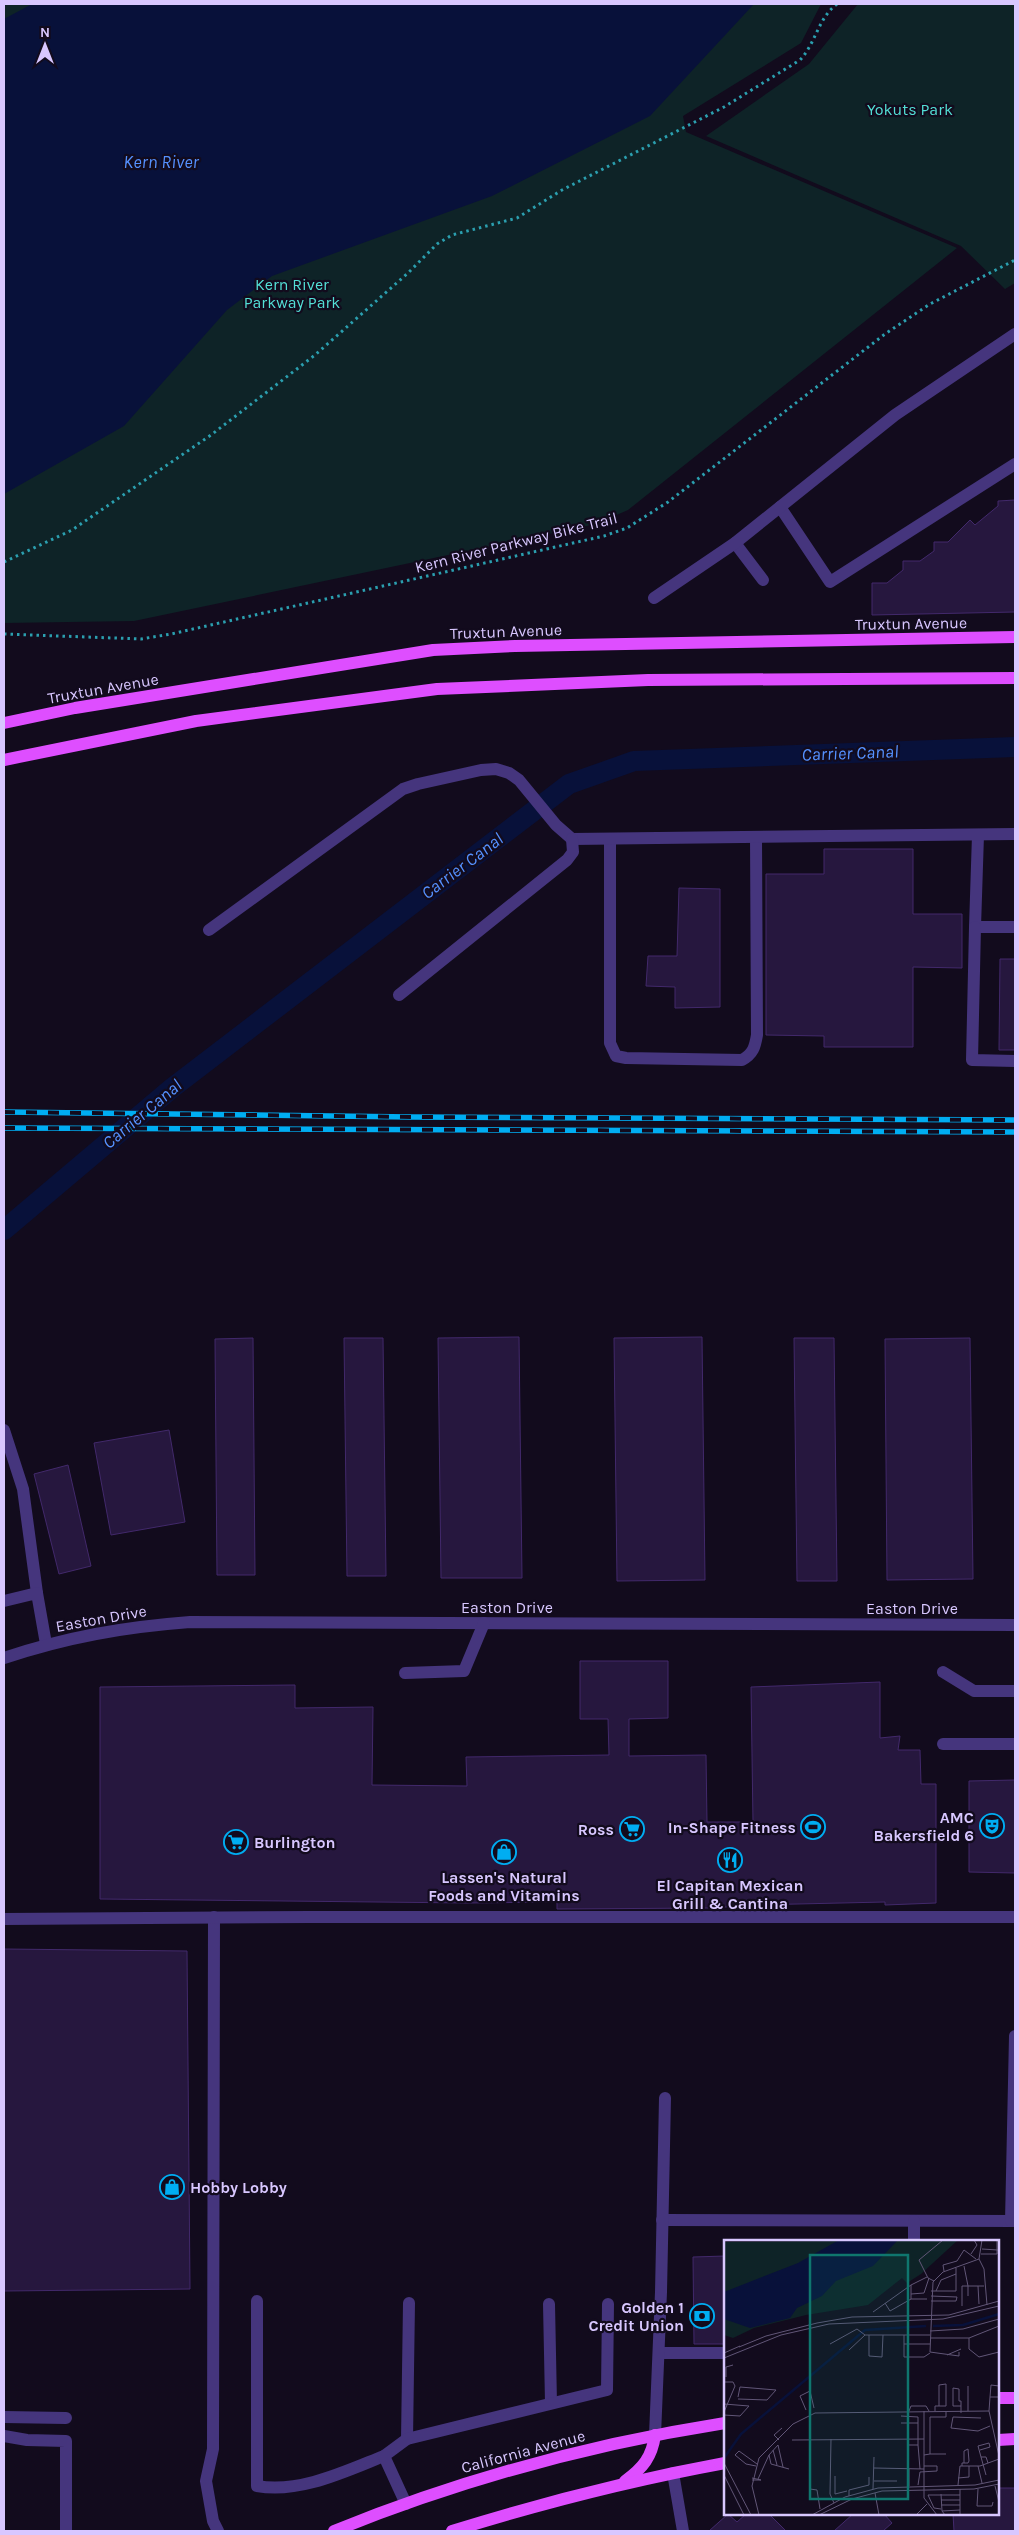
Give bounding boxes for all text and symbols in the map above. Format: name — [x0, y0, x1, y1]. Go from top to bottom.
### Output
north arrow — [20, 20, 70, 70]
text: N — [40, 24, 50, 41]
park label: Yokuts Park — [867, 100, 953, 119]
water label: Kern River — [123, 151, 200, 173]
park label: Kern River Parkway Park — [244, 275, 340, 312]
street label: Kern River Parkway Bike Trail — [413, 508, 619, 577]
street label: Truxtun Avenue — [855, 613, 967, 634]
street label: Truxtun Avenue — [450, 620, 562, 643]
street label: Truxtun Avenue — [46, 669, 160, 708]
water label: Carrier Canal — [801, 740, 899, 766]
water label: Carrier Canal — [417, 828, 508, 904]
water label: Carrier Canal — [98, 1074, 187, 1154]
street label: Easton Drive — [461, 1598, 553, 1617]
street label: Easton Drive — [866, 1599, 958, 1618]
street label: Easton Drive — [54, 1601, 148, 1636]
place label: AMC Bakersfield 6 — [874, 1808, 974, 1845]
theatre icon: AMC Bakersfield 6 — [979, 1813, 1005, 1839]
sports icon: In-Shape Fitness — [800, 1814, 826, 1840]
supermarket icon: Ross — [619, 1816, 645, 1842]
place label: In-Shape Fitness — [668, 1818, 796, 1837]
place label: Ross — [578, 1820, 614, 1839]
supermarket icon: Burlington — [223, 1829, 249, 1855]
place label: Burlington — [254, 1833, 335, 1852]
shop icon: Lassen's Natural Foods and Vitamins — [491, 1839, 517, 1865]
restaurant icon: El Capitan Mexican Grill & Cantina — [717, 1847, 743, 1873]
place label: Lassen's Natural Foods and Vitamins — [428, 1868, 580, 1905]
place label: El Capitan Mexican Grill & Cantina — [657, 1876, 803, 1913]
shop icon: Hobby Lobby — [159, 2174, 185, 2200]
place label: Hobby Lobby — [190, 2178, 287, 2197]
inset map — [724, 2240, 999, 2515]
place label: Golden 1 Credit Union — [588, 2298, 684, 2335]
bank icon: Golden 1 Credit Union — [689, 2303, 715, 2329]
street label: California Avenue — [459, 2426, 587, 2477]

